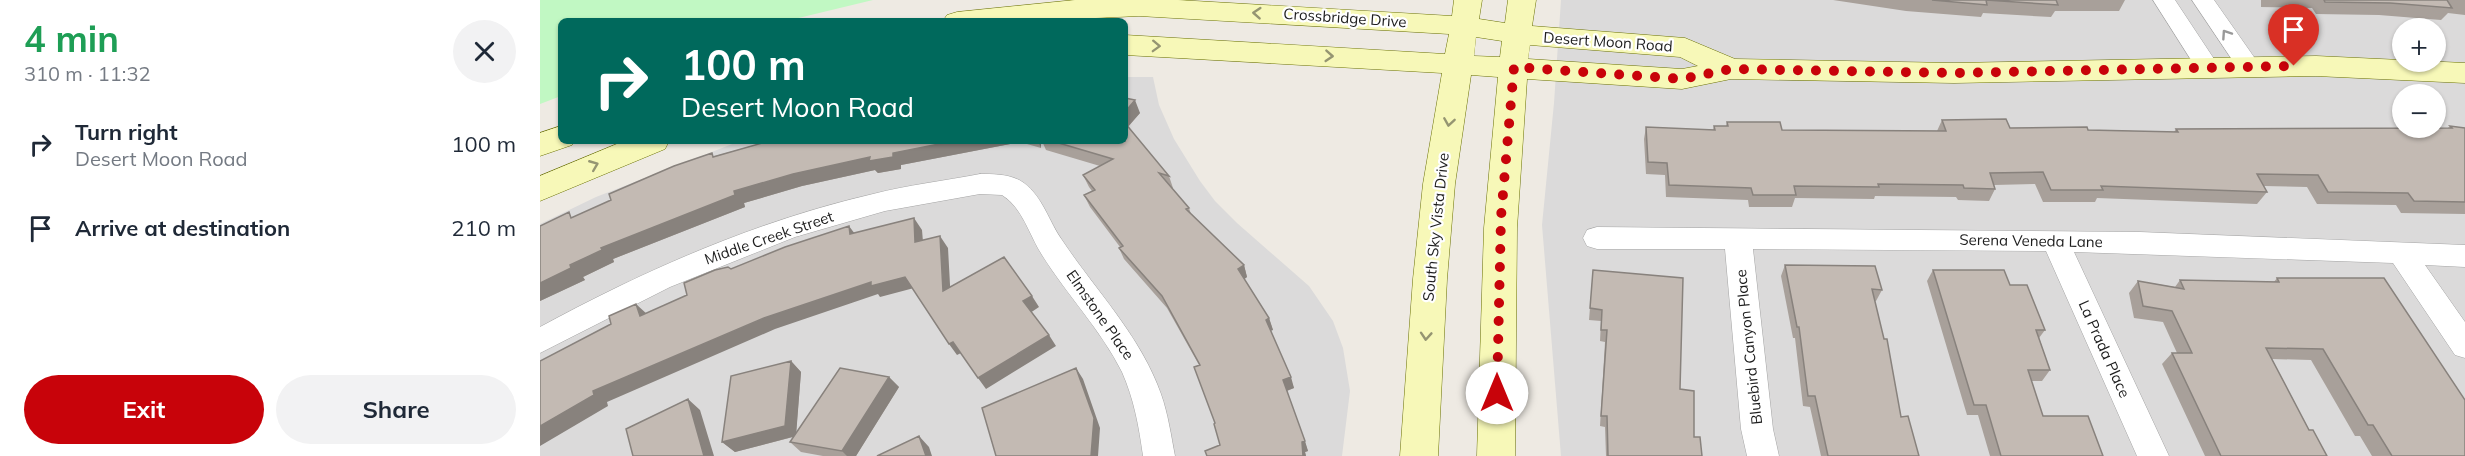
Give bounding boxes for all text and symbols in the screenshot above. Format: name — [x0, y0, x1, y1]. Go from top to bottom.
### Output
street label: Crossbridge Drive — [1283, 4, 1407, 31]
pin — [2268, 4, 2319, 66]
one-way arrow — [1253, 6, 1262, 19]
icon: arrive — [2277, 13, 2310, 46]
text: 4 min — [24, 16, 119, 61]
map controls — [2392, 18, 2446, 138]
button: + — [2392, 18, 2446, 72]
button: close — [453, 20, 516, 83]
street label: Desert Moon Road — [1543, 28, 1673, 55]
one-way arrow — [2222, 29, 2233, 40]
text: 100 m — [681, 38, 806, 91]
one-way arrow — [1151, 40, 1160, 52]
icon: right — [582, 42, 660, 120]
one-way arrow — [1324, 50, 1333, 63]
text: 310 m · 11:32 — [24, 61, 150, 86]
button: − — [2392, 84, 2446, 138]
text: Desert Moon Road — [681, 90, 914, 124]
one-way arrow — [1443, 117, 1455, 126]
text: Turn right — [75, 118, 178, 146]
icon: right — [24, 128, 57, 161]
text: 100 m — [451, 130, 516, 158]
text: Desert Moon Road — [75, 146, 248, 171]
street label: South Sky Vista Drive — [1418, 152, 1453, 302]
one-way arrow — [587, 160, 598, 172]
street label: Middle Creek Street — [702, 207, 836, 269]
icon: arrive — [24, 212, 57, 245]
text: Arrive at destination — [75, 214, 290, 242]
text: 210 m — [451, 214, 516, 242]
street label: Serena Veneda Lane — [1959, 230, 2103, 251]
street label: Elmstone Place — [1062, 266, 1138, 363]
street label: Bluebird Canyon Place — [1731, 268, 1766, 426]
street label: La Prada Place — [2074, 297, 2134, 401]
one-way arrow — [1420, 332, 1433, 341]
position arrow — [1465, 361, 1529, 425]
button: Exit — [24, 375, 264, 444]
button: Share — [276, 375, 516, 444]

